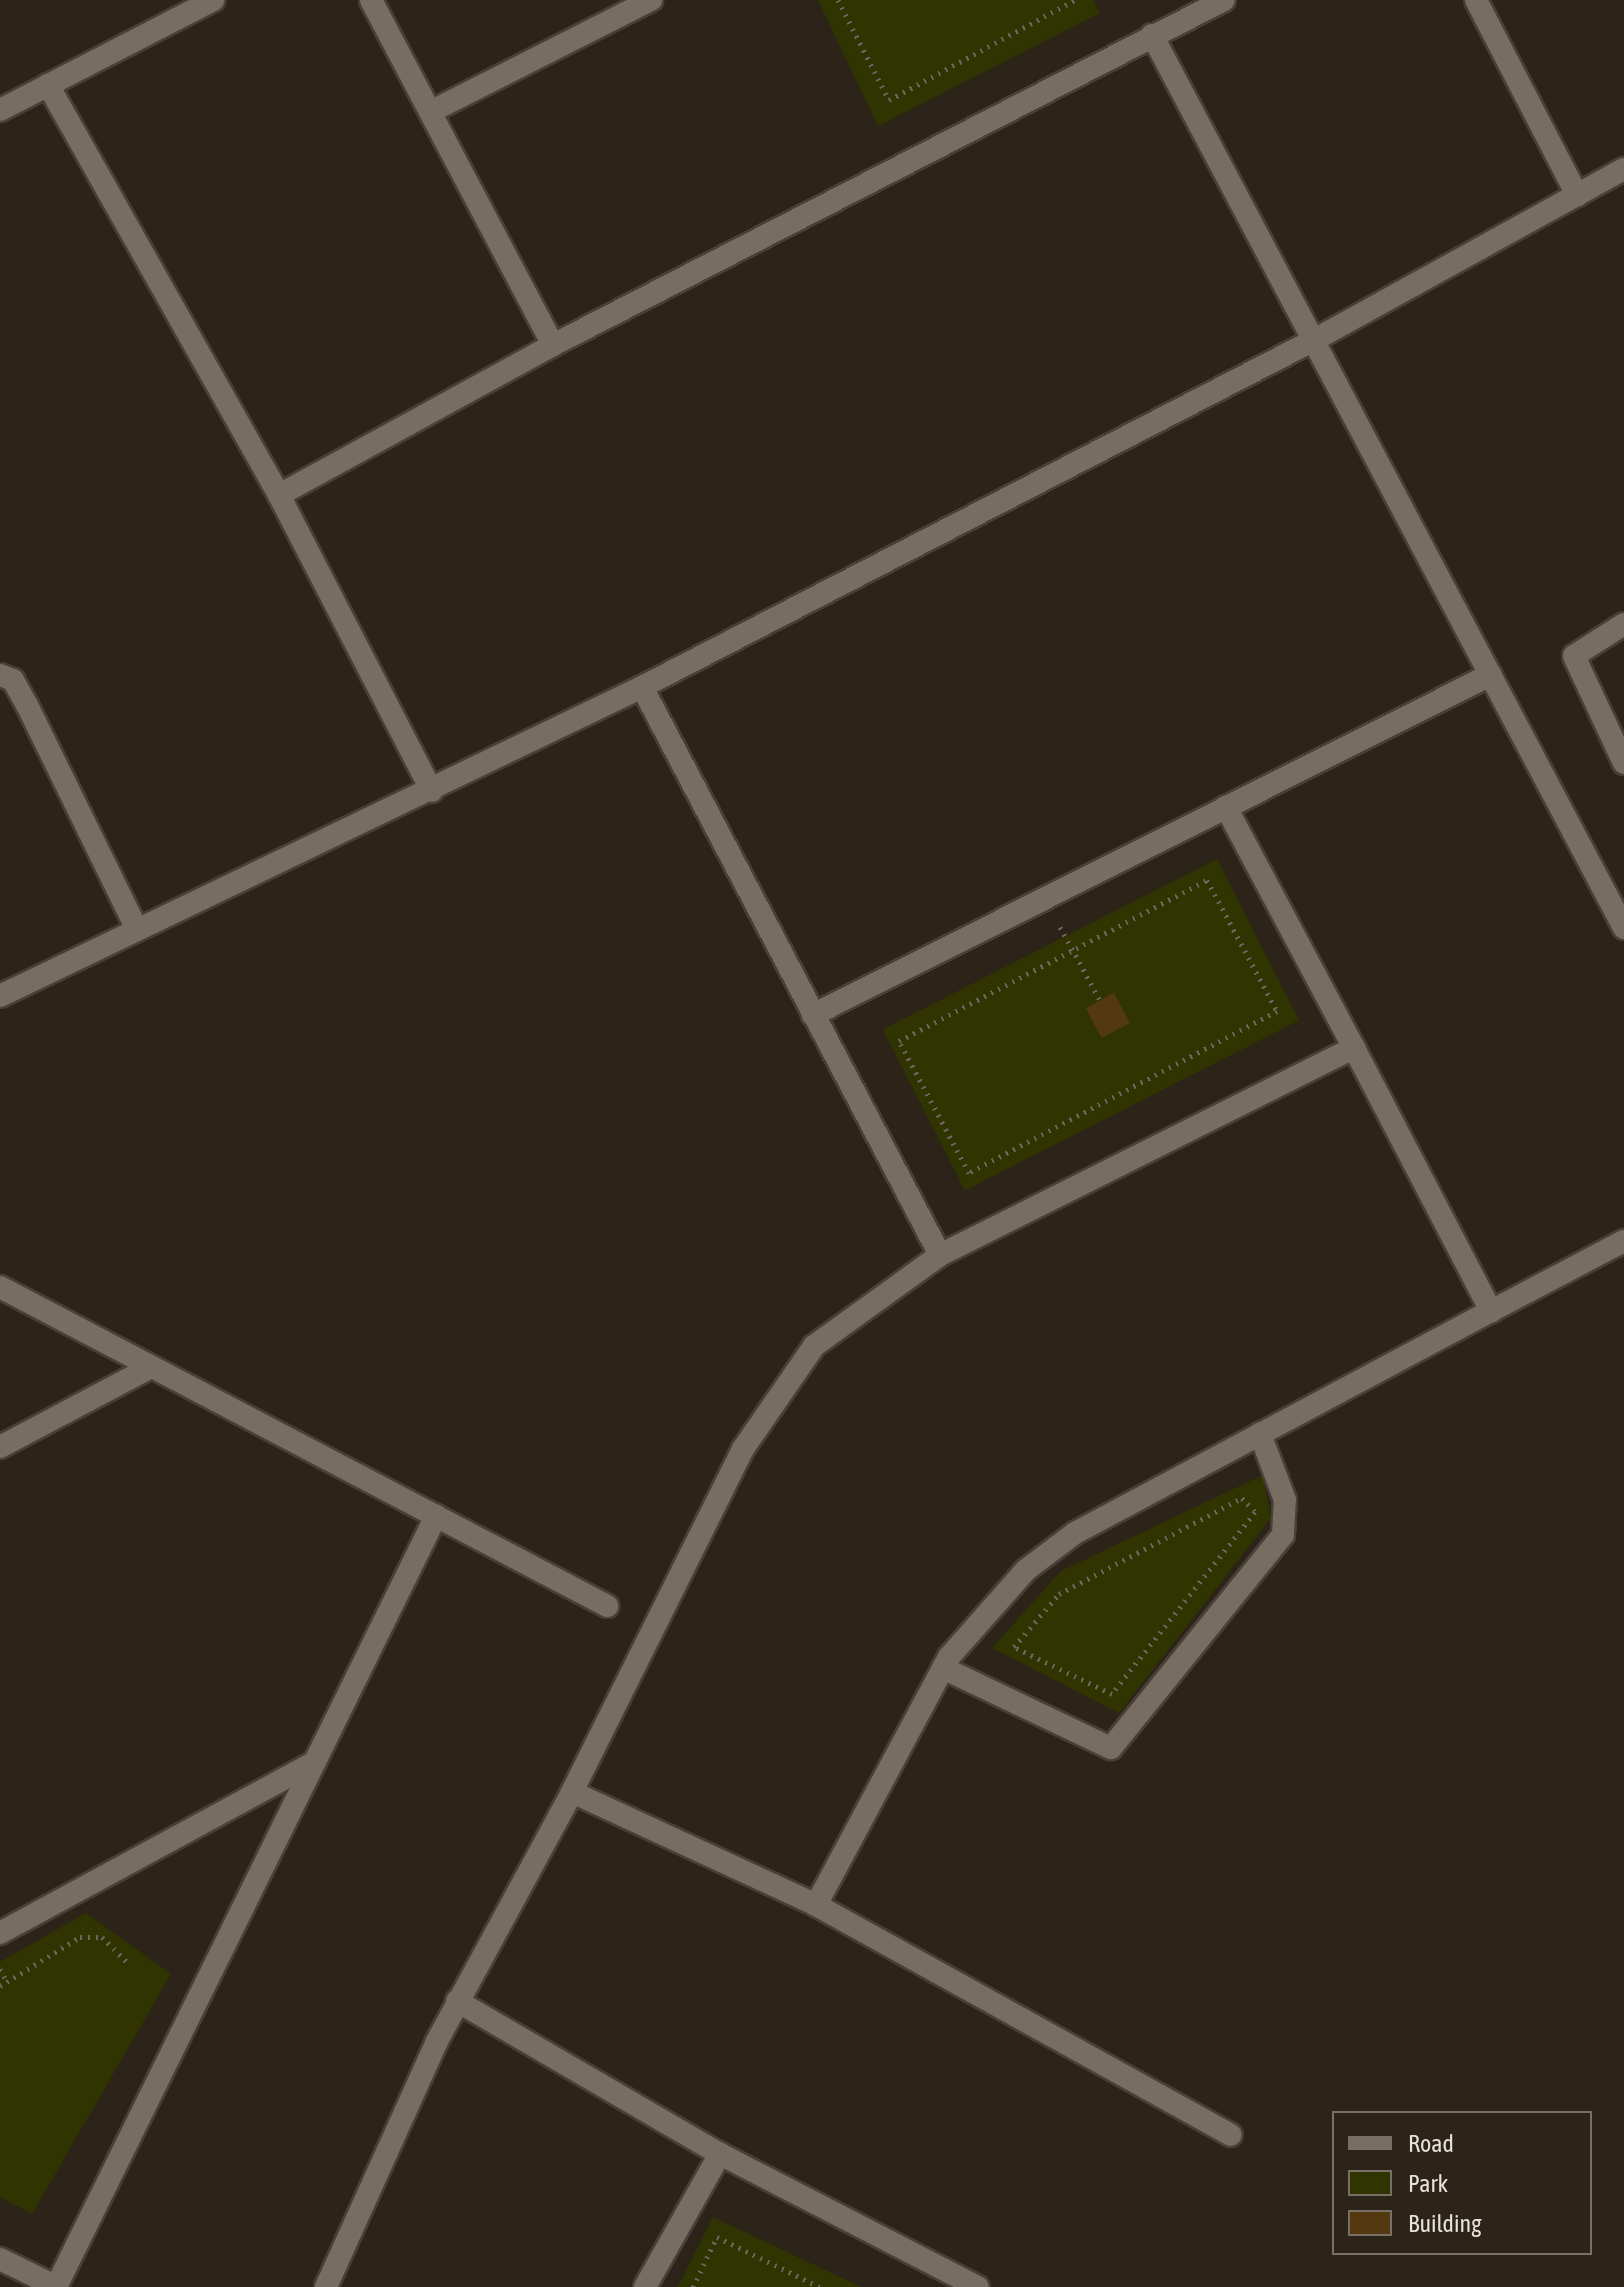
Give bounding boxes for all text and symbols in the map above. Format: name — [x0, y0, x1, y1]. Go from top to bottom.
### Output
legend — [1332, 2111, 1592, 2255]
text: Road — [1408, 2130, 1454, 2157]
text: Park — [1408, 2170, 1448, 2197]
text: Building — [1408, 2210, 1481, 2237]

